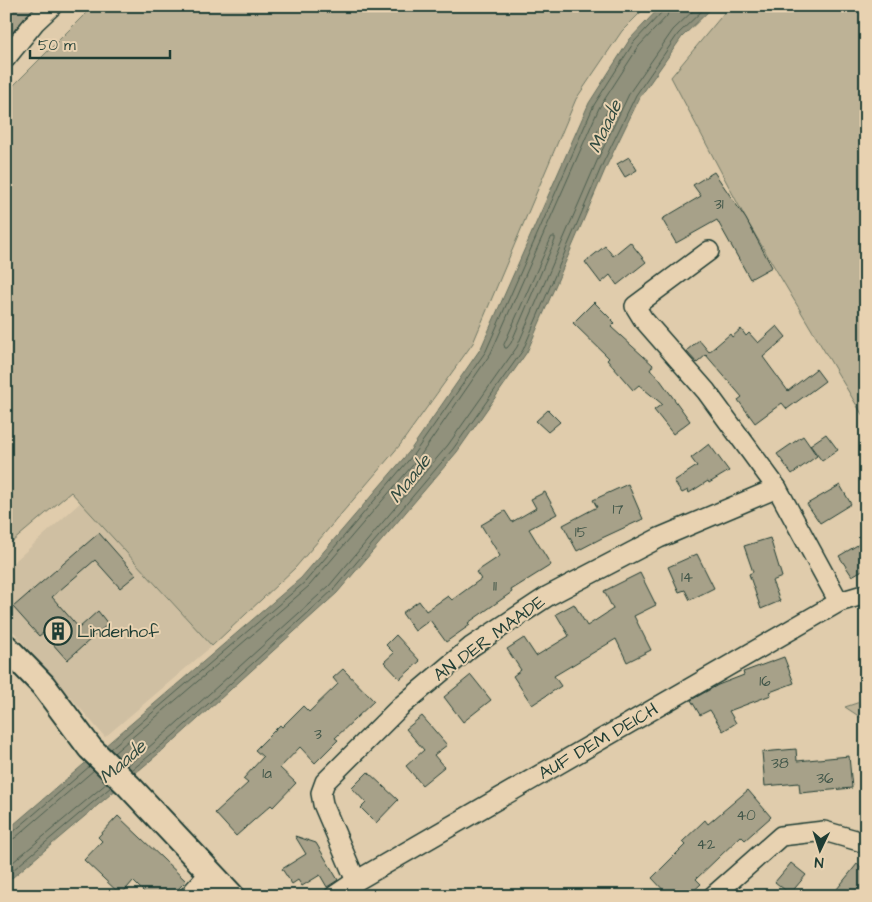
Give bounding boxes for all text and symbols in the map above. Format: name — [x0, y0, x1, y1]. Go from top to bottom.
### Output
scale bar — [30, 28, 170, 60]
text: 50 m — [38, 35, 76, 56]
water label: Maade — [581, 94, 630, 157]
house number: 31 — [714, 194, 724, 215]
water label: Maade — [383, 448, 439, 509]
house number: 17 — [612, 499, 624, 520]
house number: 15 — [575, 522, 588, 543]
house number: 14 — [681, 567, 693, 588]
house number: 11 — [493, 576, 497, 597]
street label: AN DER MAADE — [428, 589, 551, 688]
building icon: Lindenhof — [43, 616, 73, 646]
place label: Lindenhof — [77, 619, 159, 644]
house number: 16 — [759, 671, 771, 692]
street label: AUF DEM DEICH — [534, 697, 663, 786]
house number: 3 — [314, 724, 322, 745]
water label: Maade — [93, 733, 154, 790]
house number: 38 — [771, 753, 789, 774]
house number: 1a — [262, 763, 272, 784]
house number: 36 — [816, 768, 834, 789]
house number: 40 — [736, 805, 756, 826]
north arrow — [794, 824, 844, 874]
house number: 42 — [697, 834, 716, 855]
text: N — [814, 852, 824, 872]

